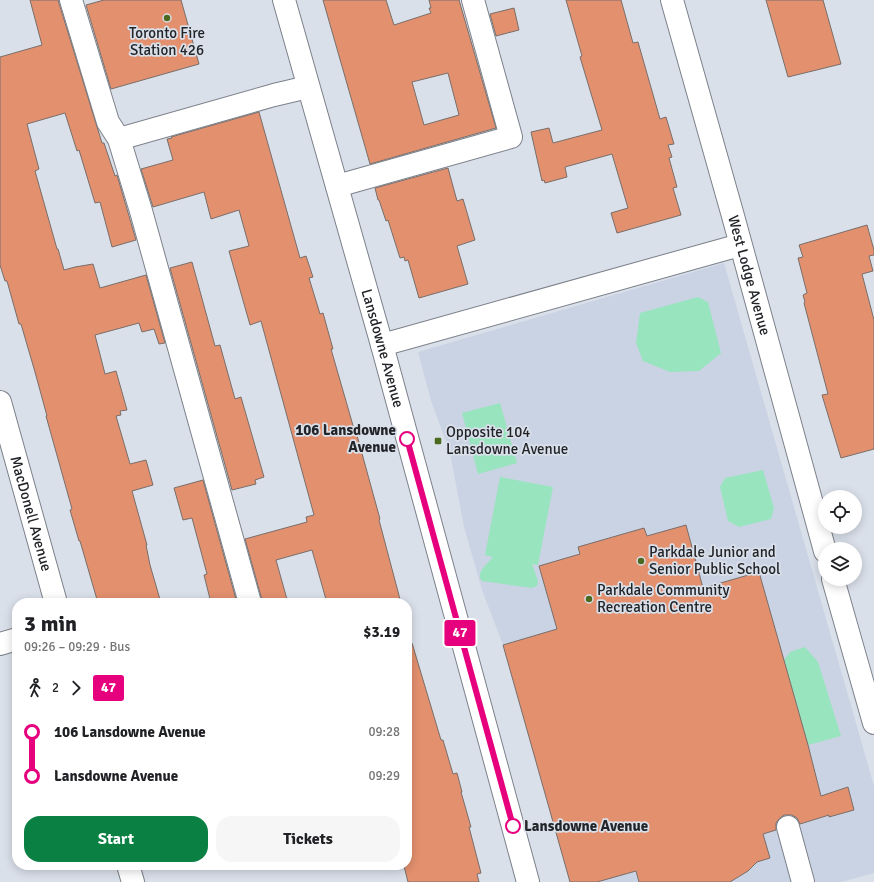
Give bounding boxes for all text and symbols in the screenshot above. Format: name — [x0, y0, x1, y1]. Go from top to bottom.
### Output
marker: Toronto Fire Station 426 — [162, 13, 172, 23]
place label: Toronto Fire Station 426 — [129, 24, 205, 59]
street label: West Lodge Avenue — [724, 213, 774, 337]
street label: Lansdowne Avenue — [358, 287, 408, 410]
place label: 106 Lansdowne Avenue — [295, 421, 396, 456]
place label: Opposite 104 Lansdowne Avenue — [446, 423, 568, 458]
marker: 106 Lansdowne Avenue — [399, 431, 415, 447]
marker: Opposite 104 Lansdowne Avenue — [433, 436, 443, 446]
street label: MacDonell Avenue — [7, 454, 56, 573]
map controls — [818, 490, 862, 586]
button: locate — [818, 490, 862, 534]
button: layers — [818, 542, 862, 586]
place label: Parkdale Junior and Senior Public School — [649, 543, 780, 578]
marker: Parkdale Junior and Senior Public School — [636, 556, 646, 566]
place label: Parkdale Community Recreation Centre — [597, 581, 730, 616]
marker: Parkdale Community Recreation Centre — [584, 594, 594, 604]
text: 3 min — [24, 610, 77, 637]
line badge: 47 — [442, 620, 478, 646]
text: $3.19 — [363, 623, 400, 641]
text: 47 — [452, 624, 468, 641]
text: 09:26 – 09:29 · Bus — [24, 639, 130, 655]
icon: walk — [24, 677, 46, 699]
icon: forward — [65, 677, 87, 699]
text: 47 — [101, 679, 116, 696]
text: 2 — [52, 680, 59, 696]
text: 106 Lansdowne Avenue — [54, 723, 206, 741]
text: 09:28 — [368, 724, 400, 740]
text: Lansdowne Avenue — [54, 767, 178, 785]
text: 09:29 — [368, 768, 400, 784]
button: Start — [24, 816, 208, 862]
button: Tickets — [216, 816, 400, 862]
place label: Lansdowne Avenue — [524, 817, 648, 835]
marker: Lansdowne Avenue — [505, 818, 521, 834]

